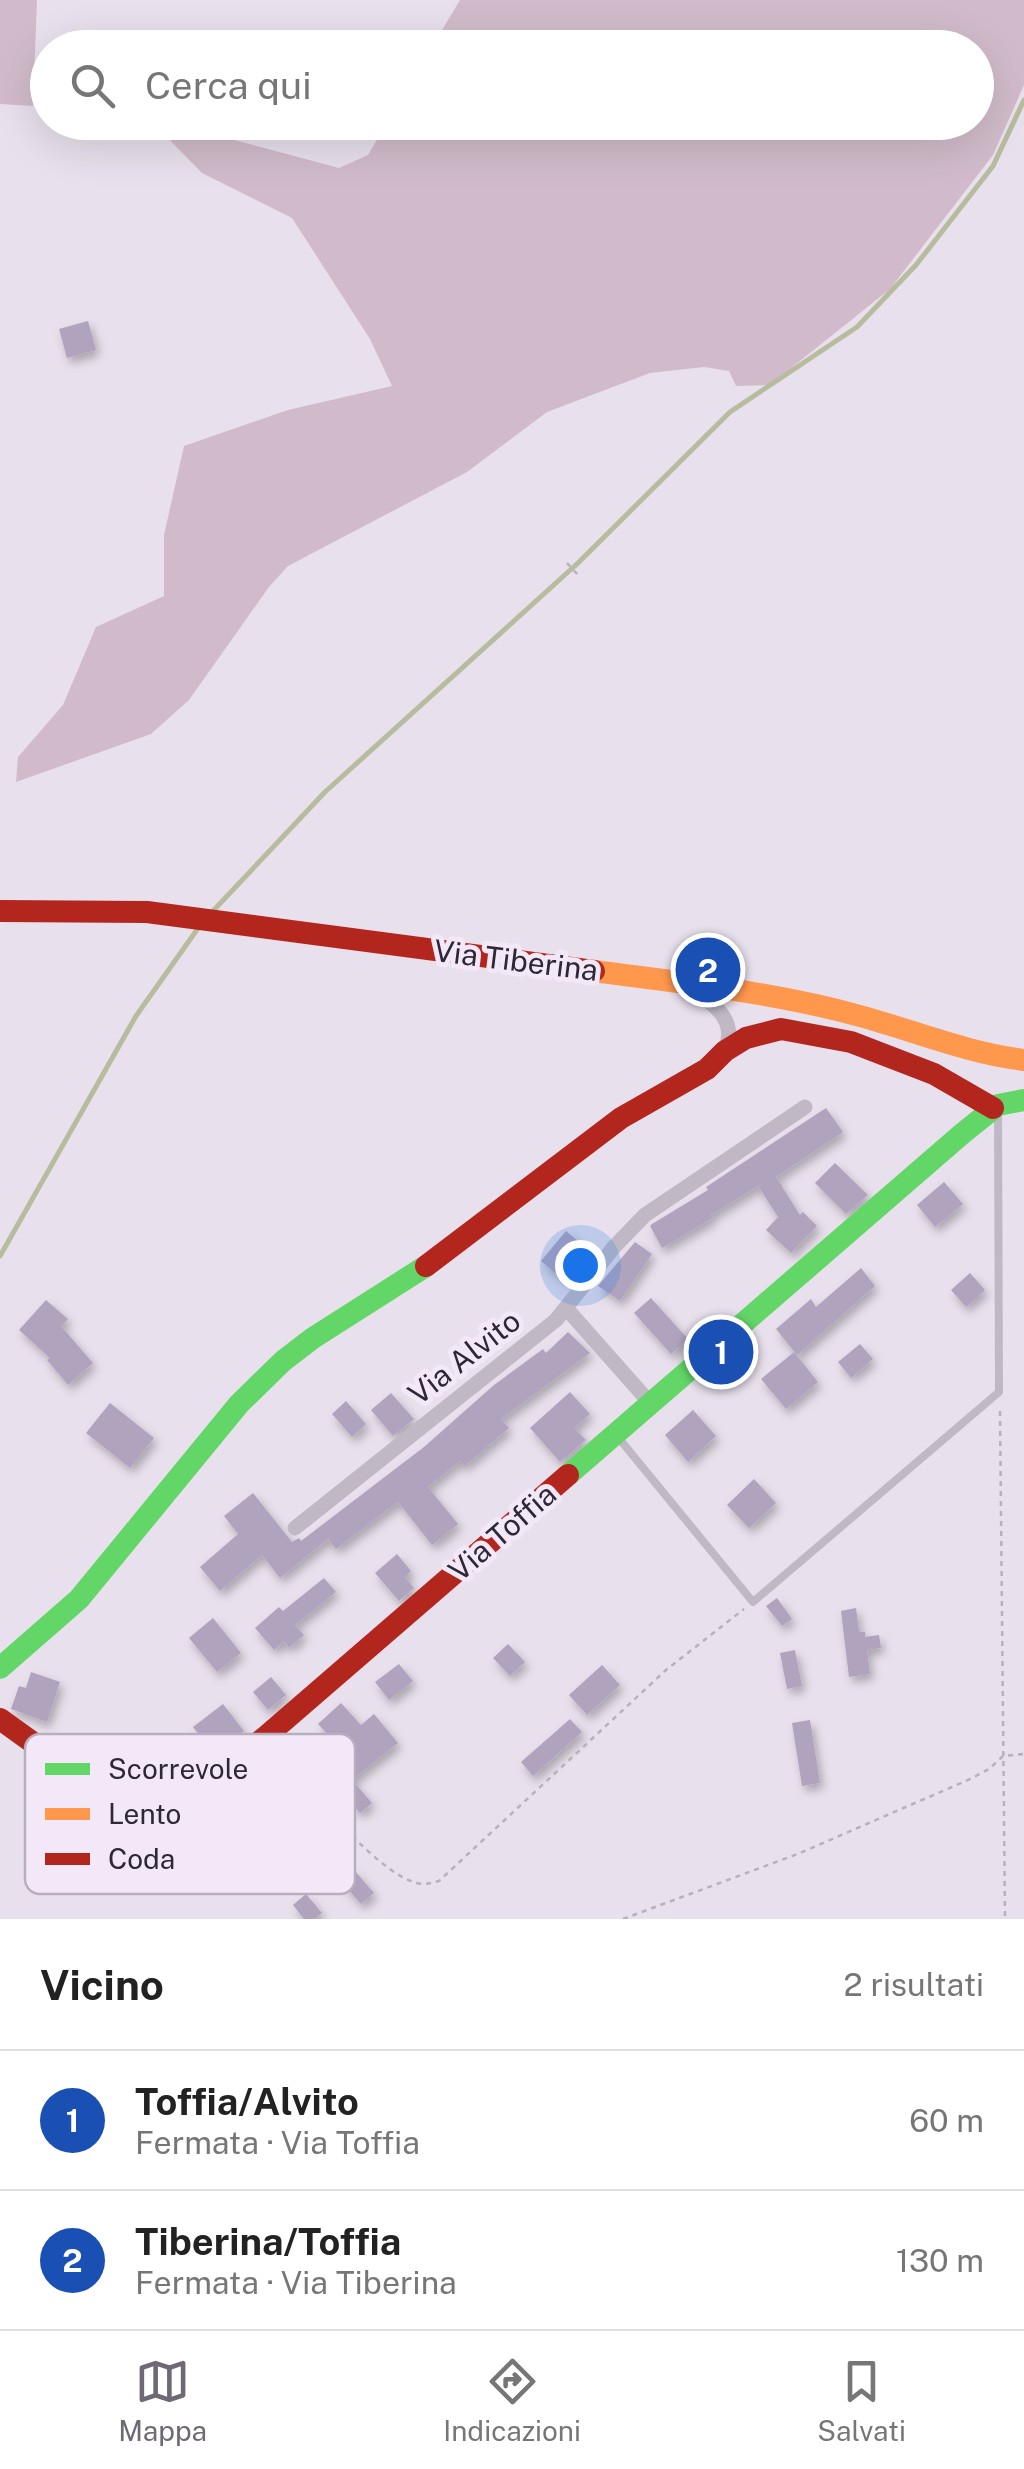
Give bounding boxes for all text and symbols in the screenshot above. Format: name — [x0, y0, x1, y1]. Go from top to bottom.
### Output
search box — [30, 30, 994, 140]
icon: search — [65, 58, 120, 113]
text: Cerca qui — [145, 63, 312, 108]
street label: Via Tiberina — [432, 932, 600, 988]
pin: 2 — [676, 932, 740, 1008]
your location — [555, 1240, 606, 1291]
street label: Via Alvito — [401, 1302, 527, 1412]
pin: 1 — [688, 1314, 754, 1390]
street label: Via Toffia — [441, 1476, 563, 1588]
legend — [25, 1734, 355, 1894]
text: Scorrevole — [108, 1752, 248, 1785]
text: Lento — [108, 1797, 181, 1830]
text: Coda — [108, 1842, 175, 1875]
text: Vicino — [40, 1960, 164, 2009]
text: 2 risultati — [844, 1966, 984, 2003]
text: Toffia/Alvito — [135, 2079, 359, 2124]
text: 1 — [66, 2102, 79, 2139]
text: 60 m — [909, 2102, 984, 2139]
text: Fermata · Via Toffia — [135, 2124, 420, 2161]
text: Tiberina/Toffia — [135, 2219, 401, 2264]
text: 2 — [62, 2242, 83, 2279]
text: 130 m — [896, 2242, 984, 2279]
text: Fermata · Via Tiberina — [135, 2264, 457, 2301]
tab: Mappa — [118, 2354, 207, 2447]
tab: Indicazioni — [443, 2354, 581, 2447]
tab: Salvati — [817, 2354, 906, 2447]

